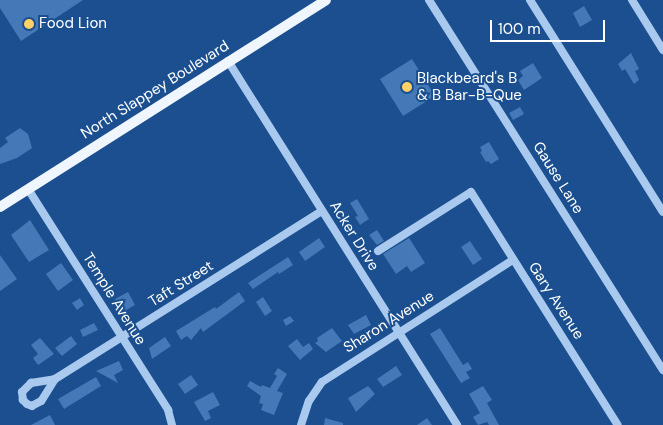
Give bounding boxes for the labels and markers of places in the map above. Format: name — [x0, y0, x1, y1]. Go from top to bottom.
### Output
place label: Food Lion — [39, 15, 107, 33]
marker: Food Lion — [23, 18, 35, 30]
place label: Blackbeard's B & B Bar-B-Que — [417, 69, 522, 104]
marker: Blackbeard's B & B Bar-B-Que — [401, 81, 413, 93]

